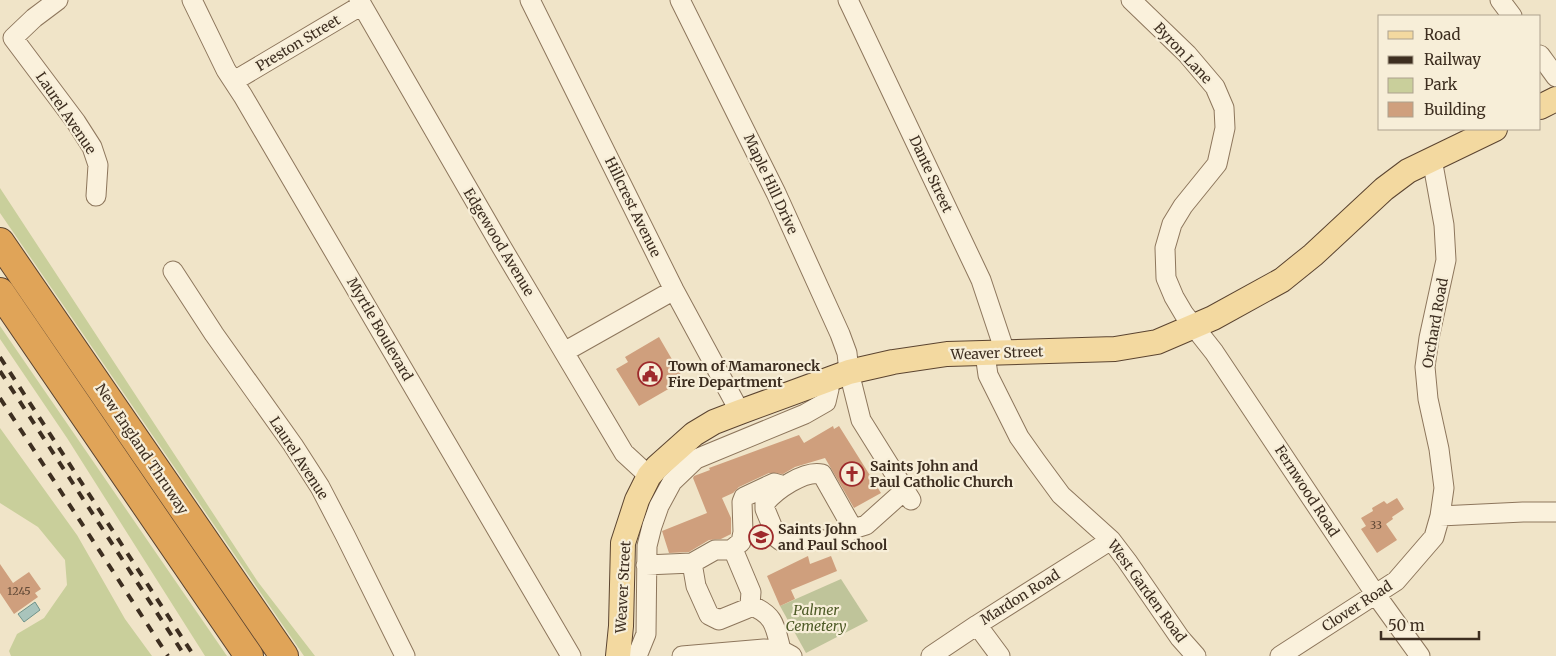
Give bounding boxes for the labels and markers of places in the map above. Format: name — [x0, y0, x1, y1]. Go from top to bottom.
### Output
place label: Town of Mamaroneck Fire Department — [668, 357, 821, 391]
public building icon: Town of Mamaroneck Fire Department — [637, 361, 663, 387]
place label: Saints John and Paul Catholic Church — [870, 457, 1014, 491]
church icon: Saints John and Paul Catholic Church — [839, 461, 865, 487]
place label: Saints John and Paul School — [778, 520, 888, 554]
school or university icon: Saints John and Paul School — [748, 524, 774, 550]

